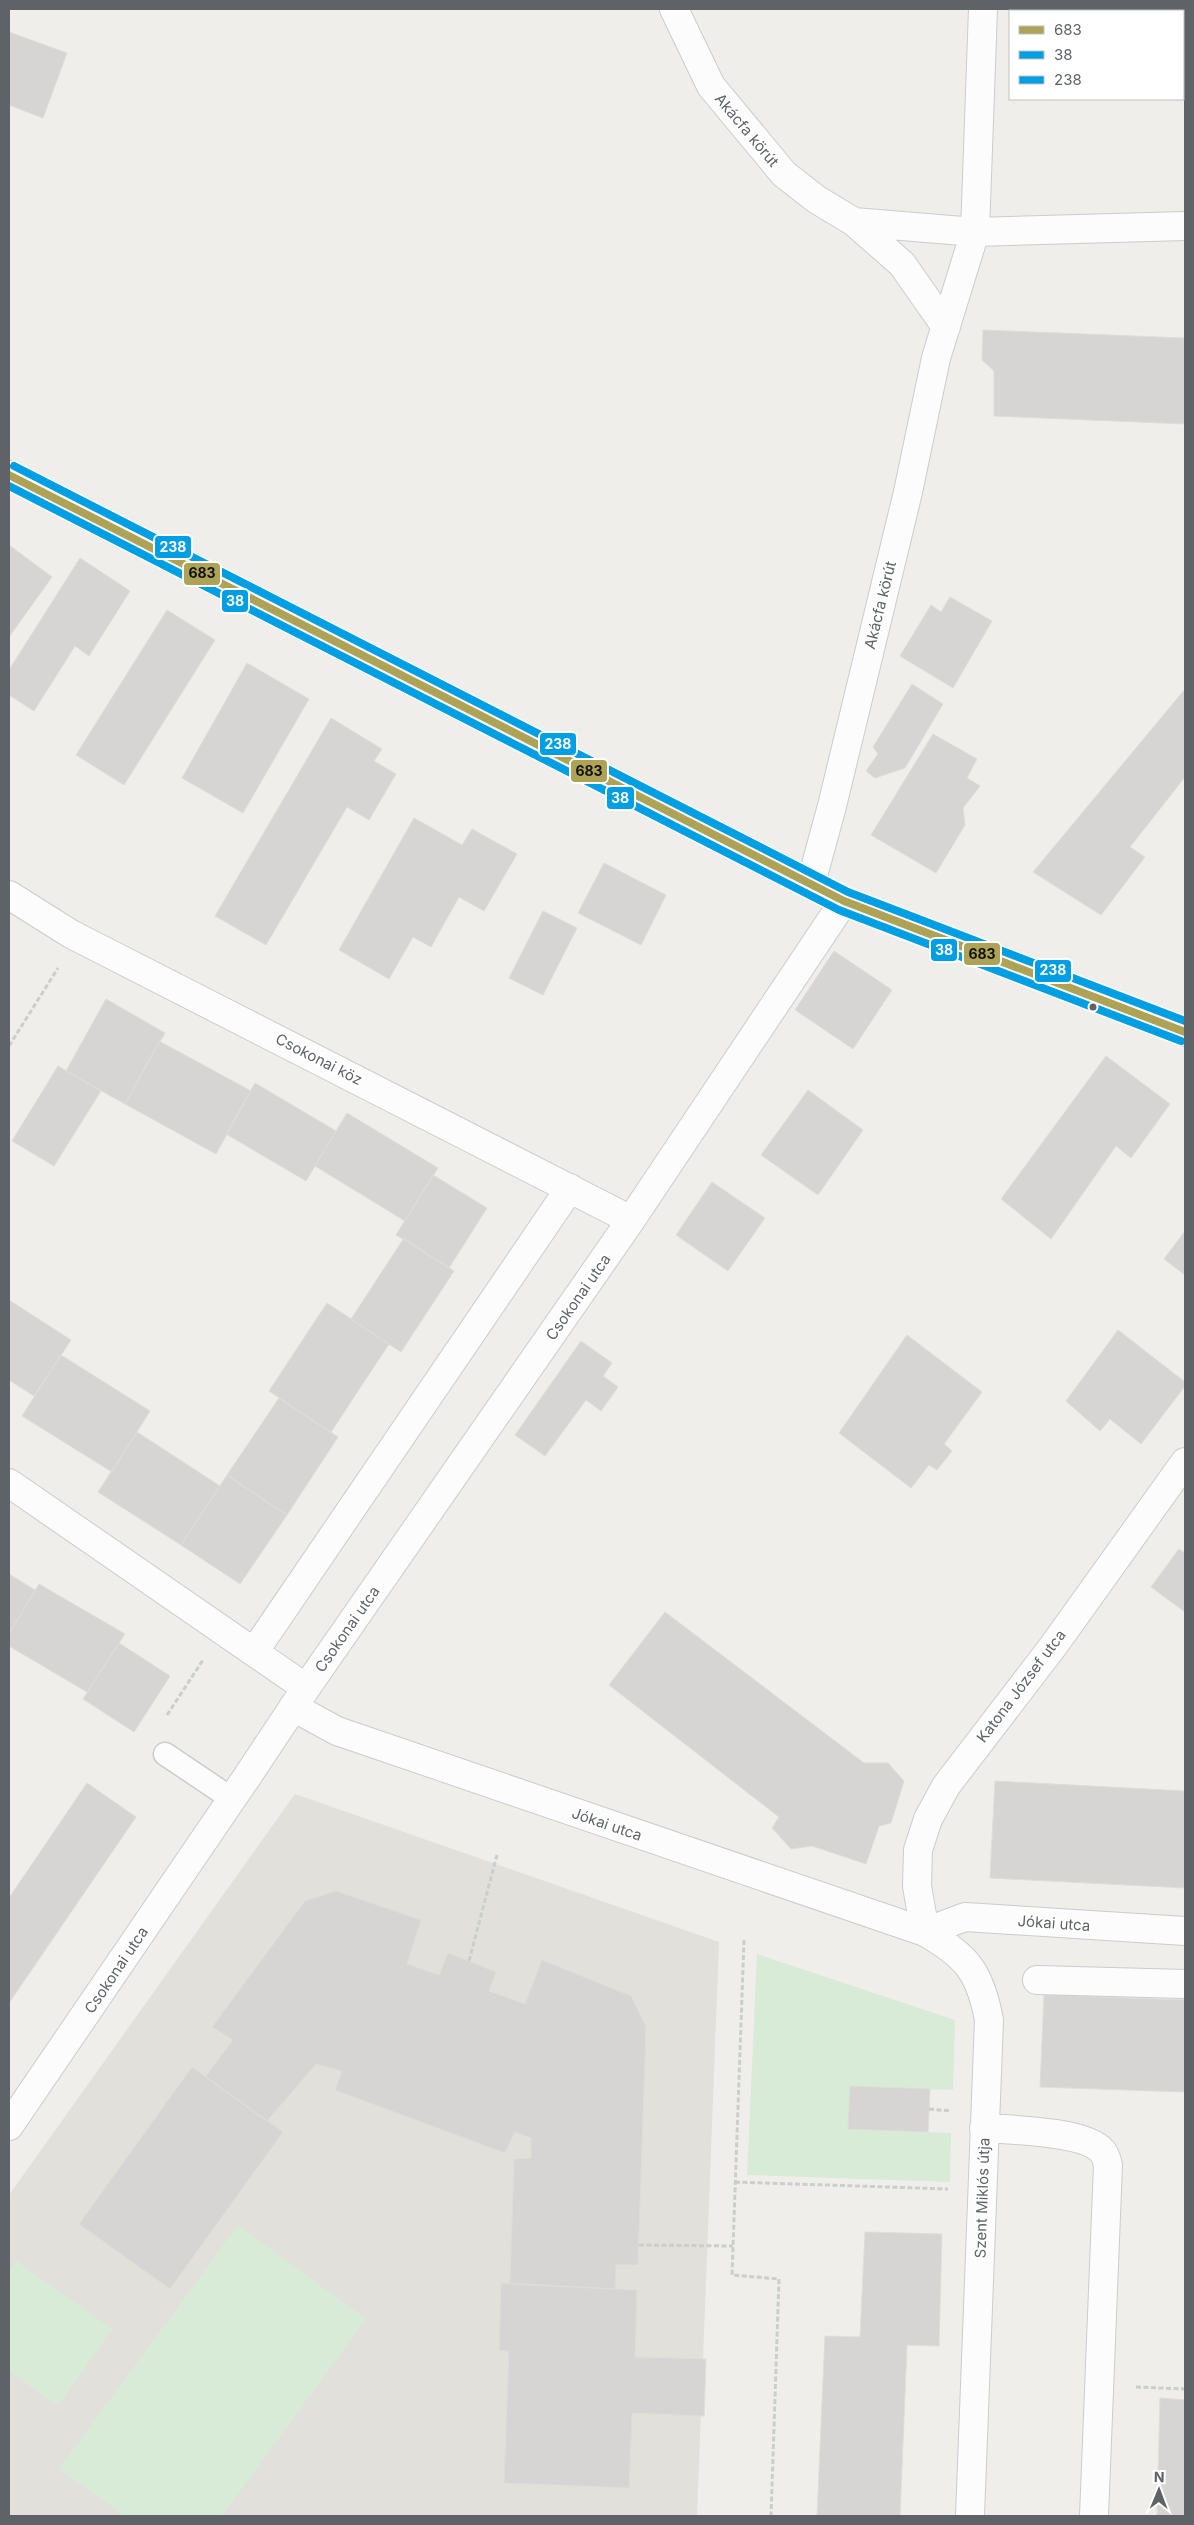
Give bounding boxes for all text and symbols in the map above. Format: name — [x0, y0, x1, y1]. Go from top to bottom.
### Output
legend — [1009, 10, 1184, 100]
text: 683 — [1054, 20, 1082, 39]
text: 38 — [1054, 45, 1073, 64]
text: 238 — [1054, 70, 1082, 89]
street label: Akácfa körút — [711, 89, 783, 171]
line badge: 238 — [154, 535, 192, 559]
text: 238 — [160, 538, 186, 555]
street label: Akácfa körút — [860, 559, 900, 651]
line badge: 683 — [183, 562, 221, 586]
text: 683 — [188, 564, 216, 581]
line badge: 38 — [221, 589, 249, 613]
text: 38 — [226, 592, 244, 609]
line badge: 238 — [539, 732, 577, 756]
text: 238 — [545, 735, 571, 752]
line badge: 683 — [570, 759, 608, 783]
text: 683 — [575, 762, 603, 779]
line badge: 38 — [606, 786, 635, 810]
text: 38 — [611, 789, 629, 806]
line badge: 38 — [930, 938, 958, 962]
text: 38 — [935, 941, 953, 958]
line badge: 683 — [963, 942, 1001, 966]
text: 683 — [968, 945, 996, 962]
line badge: 238 — [1034, 959, 1072, 983]
text: 238 — [1040, 961, 1066, 978]
unlabelled marker — [1088, 1002, 1098, 1012]
street label: Csokonai köz — [272, 1029, 366, 1089]
street label: Csokonai utca — [541, 1250, 615, 1344]
street label: Csokonai utca — [310, 1582, 384, 1676]
street label: Katona József utca — [972, 1626, 1070, 1746]
street label: Jókai utca — [569, 1803, 645, 1845]
street label: Jókai utca — [1017, 1911, 1091, 1935]
street label: Csokonai utca — [80, 1923, 152, 2017]
street label: Szent Miklós útja — [970, 2137, 994, 2259]
north arrow — [1134, 2465, 1184, 2515]
text: N — [1154, 2468, 1165, 2485]

